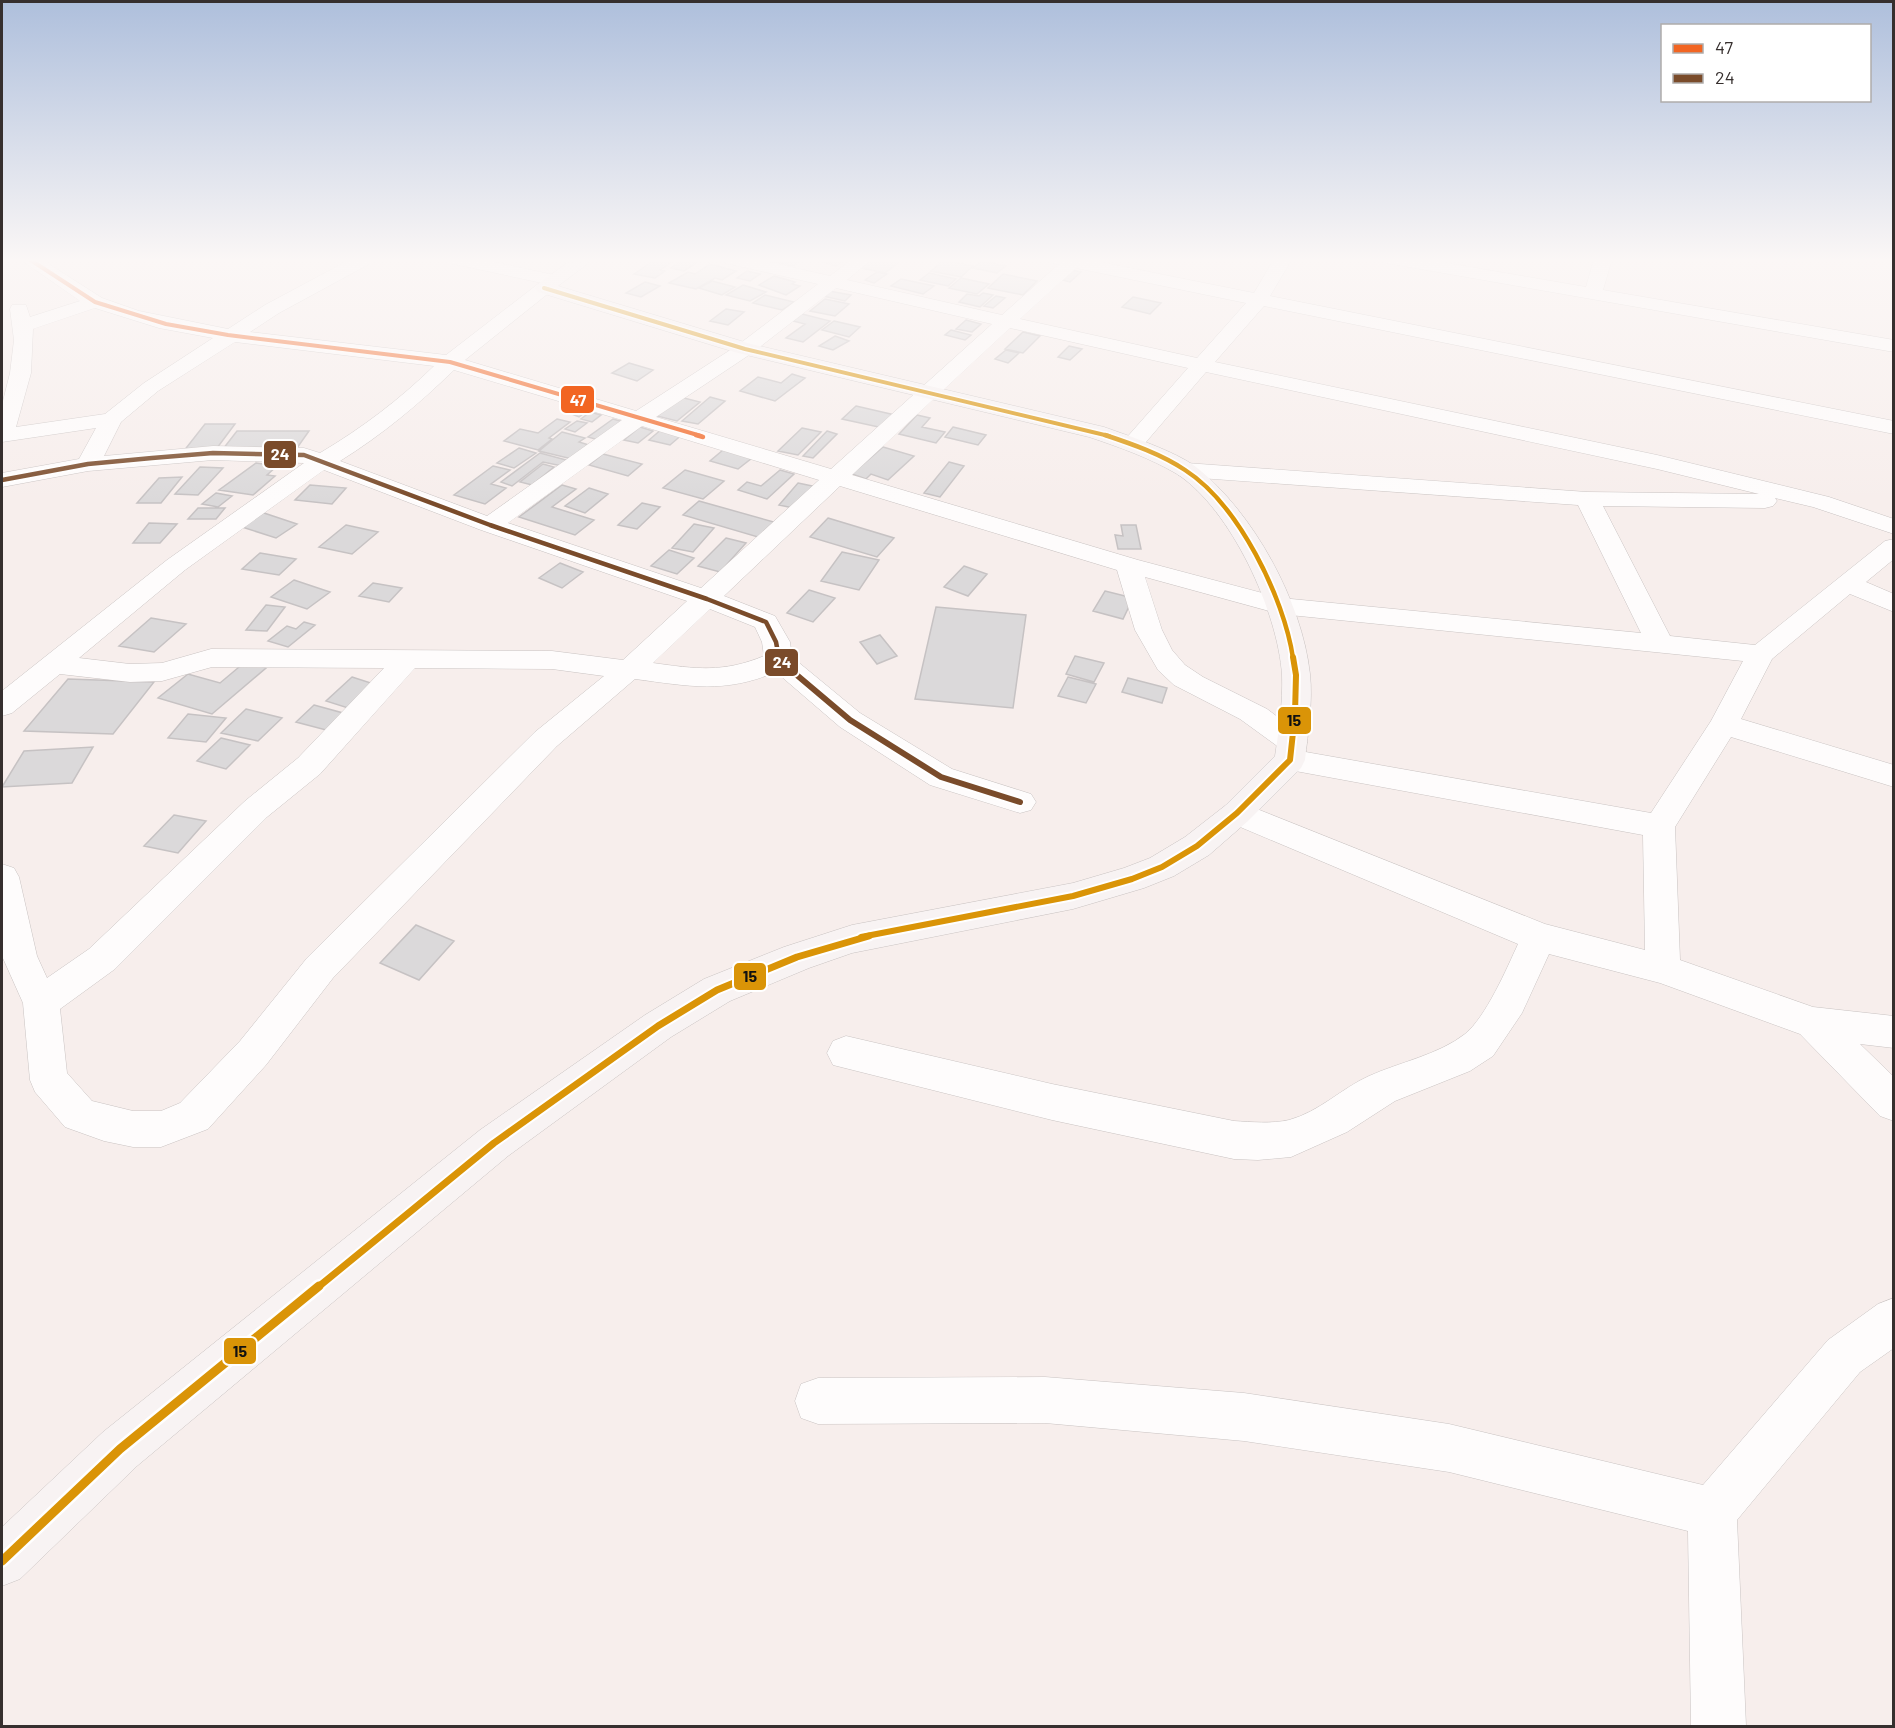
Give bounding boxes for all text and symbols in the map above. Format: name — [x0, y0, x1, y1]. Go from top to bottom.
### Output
legend — [1661, 24, 1871, 102]
text: 47 — [1715, 36, 1733, 58]
text: 24 — [1715, 66, 1735, 88]
line badge: 47 — [560, 385, 595, 414]
text: 47 — [570, 390, 586, 409]
line badge: 24 — [263, 440, 297, 469]
text: 24 — [271, 444, 289, 463]
line badge: 24 — [764, 648, 799, 677]
text: 24 — [773, 652, 791, 671]
line badge: 15 — [1277, 706, 1312, 735]
text: 15 — [1287, 710, 1302, 729]
line badge: 15 — [733, 962, 767, 991]
text: 15 — [743, 966, 758, 985]
line badge: 15 — [223, 1337, 257, 1365]
text: 15 — [233, 1341, 248, 1360]

